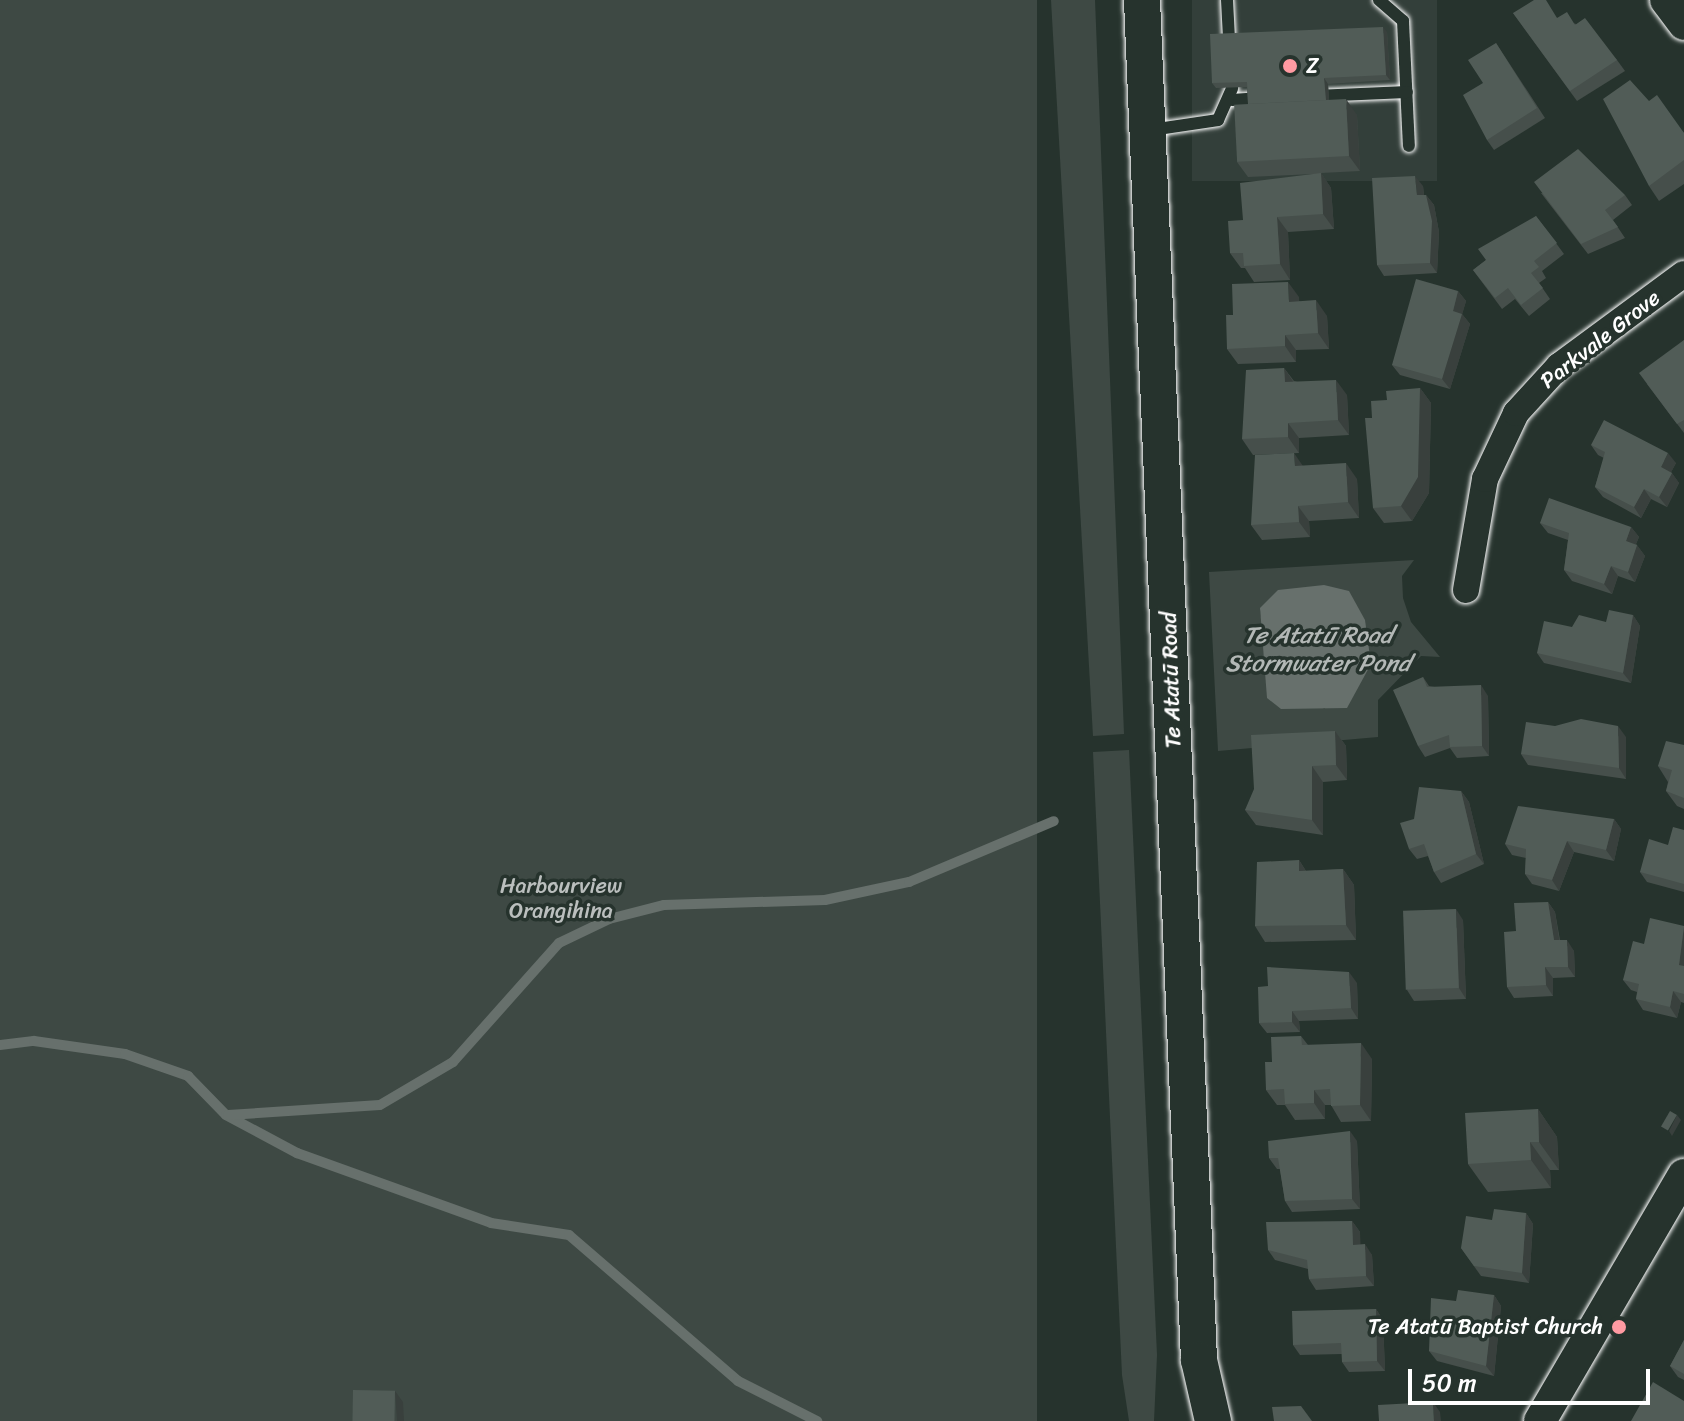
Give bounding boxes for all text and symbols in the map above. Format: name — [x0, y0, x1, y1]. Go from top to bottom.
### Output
place label: Z — [1306, 53, 1319, 79]
marker: Z — [1281, 57, 1299, 75]
street label: Parkvale Grove — [1535, 284, 1665, 394]
street label: Te Atatū Road — [1155, 611, 1187, 749]
water label: Te Atatū Road Stormwater Pond — [1225, 622, 1411, 678]
park label: Harbourview Orangihina — [500, 872, 622, 924]
place label: Te Atatū Baptist Church — [1368, 1314, 1603, 1340]
marker: Te Atatū Baptist Church — [1610, 1318, 1628, 1336]
scale bar — [1412, 1353, 1654, 1403]
text: 50 m — [1422, 1362, 1477, 1404]

